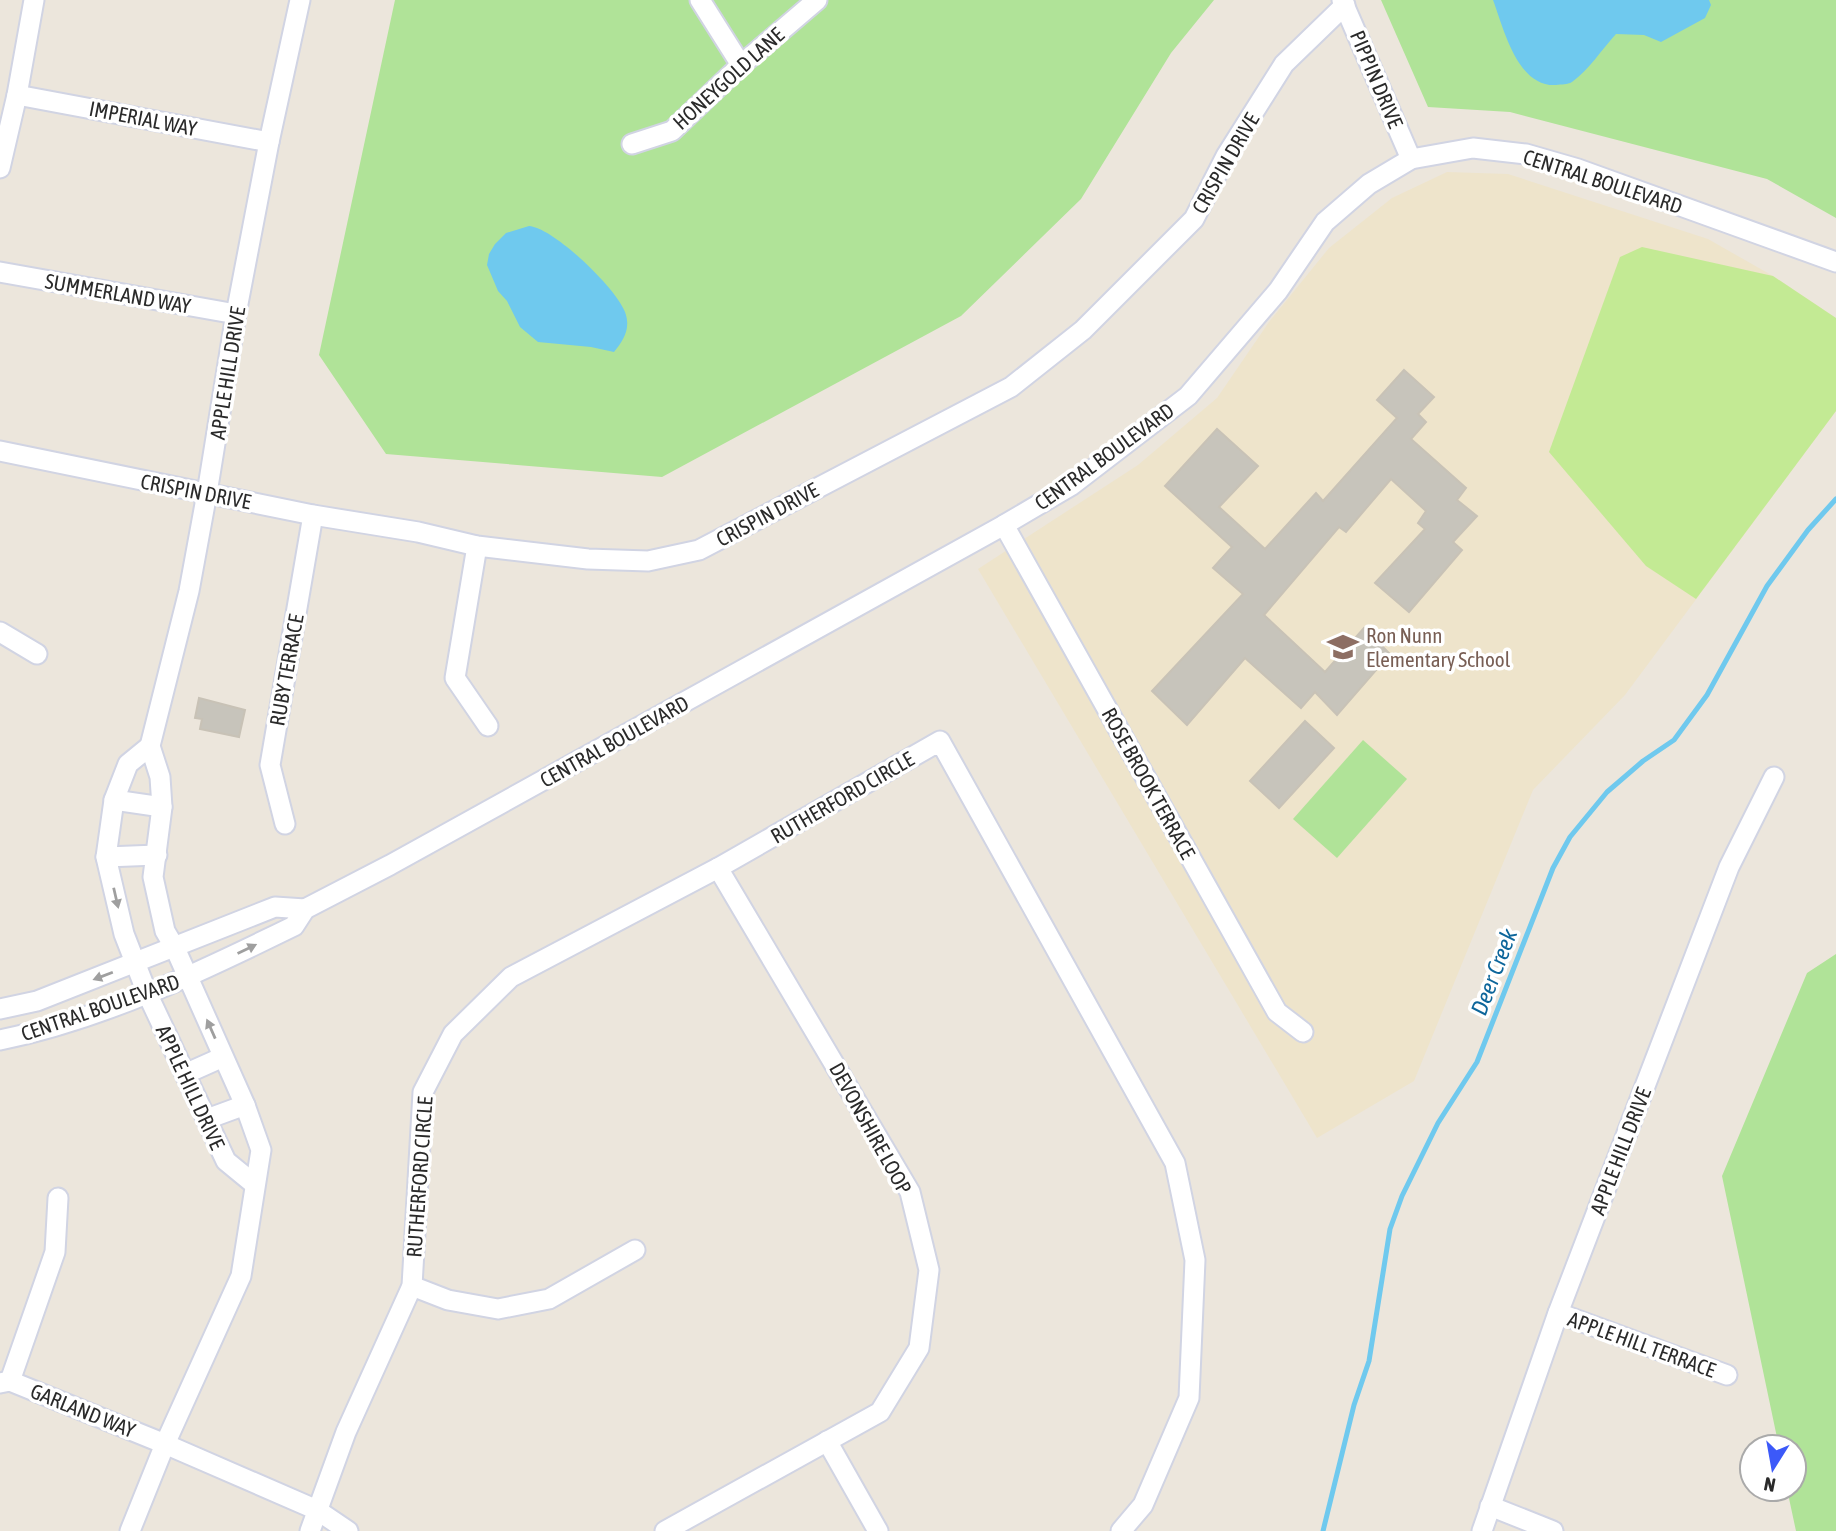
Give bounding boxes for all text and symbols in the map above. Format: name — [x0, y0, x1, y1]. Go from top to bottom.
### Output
street label: HONEYGOLD LANE — [668, 22, 788, 134]
street label: PIPPIN DRIVE — [1346, 27, 1408, 131]
street label: IMPERIAL WAY — [87, 96, 200, 140]
street label: CRISPIN DRIVE — [1187, 109, 1263, 217]
street label: CENTRAL BOULEVARD — [1520, 144, 1686, 218]
street label: SUMMERLAND WAY — [43, 268, 193, 318]
street label: APPLE HILL DRIVE — [205, 305, 249, 441]
street label: CENTRAL BOULEVARD — [1030, 398, 1178, 514]
street label: CRISPIN DRIVE — [139, 469, 253, 513]
street label: CRISPIN DRIVE — [712, 477, 822, 551]
street label: RUBY TERRACE — [264, 612, 308, 728]
place label: Ron Nunn Elementary School — [1366, 623, 1511, 671]
school or university icon: Ron Nunn Elementary School — [1326, 630, 1360, 664]
street label: CENTRAL BOULEVARD — [536, 690, 692, 792]
street label: ROSE BROOK TERRACE — [1098, 703, 1200, 863]
street label: RUTHERFORD CIRCLE — [766, 746, 918, 848]
one-way arrow — [110, 887, 121, 909]
water label: Deer Creek — [1466, 924, 1523, 1019]
one-way arrow — [237, 943, 257, 955]
street label: CENTRAL BOULEVARD — [18, 969, 182, 1045]
one-way arrow — [93, 971, 114, 982]
one-way arrow — [205, 1019, 217, 1039]
street label: APPLE HILL DRIVE — [152, 1021, 230, 1153]
street label: DEVONSHIRE LOOP — [825, 1058, 917, 1198]
street label: APPLE HILL DRIVE — [1585, 1084, 1655, 1218]
street label: RUTHERFORD CIRCLE — [401, 1096, 437, 1258]
street label: APPLE HILL TERRACE — [1565, 1306, 1719, 1382]
street label: GARLAND WAY — [27, 1378, 139, 1442]
north arrow — [1738, 1433, 1808, 1503]
text: N — [1762, 1473, 1777, 1497]

